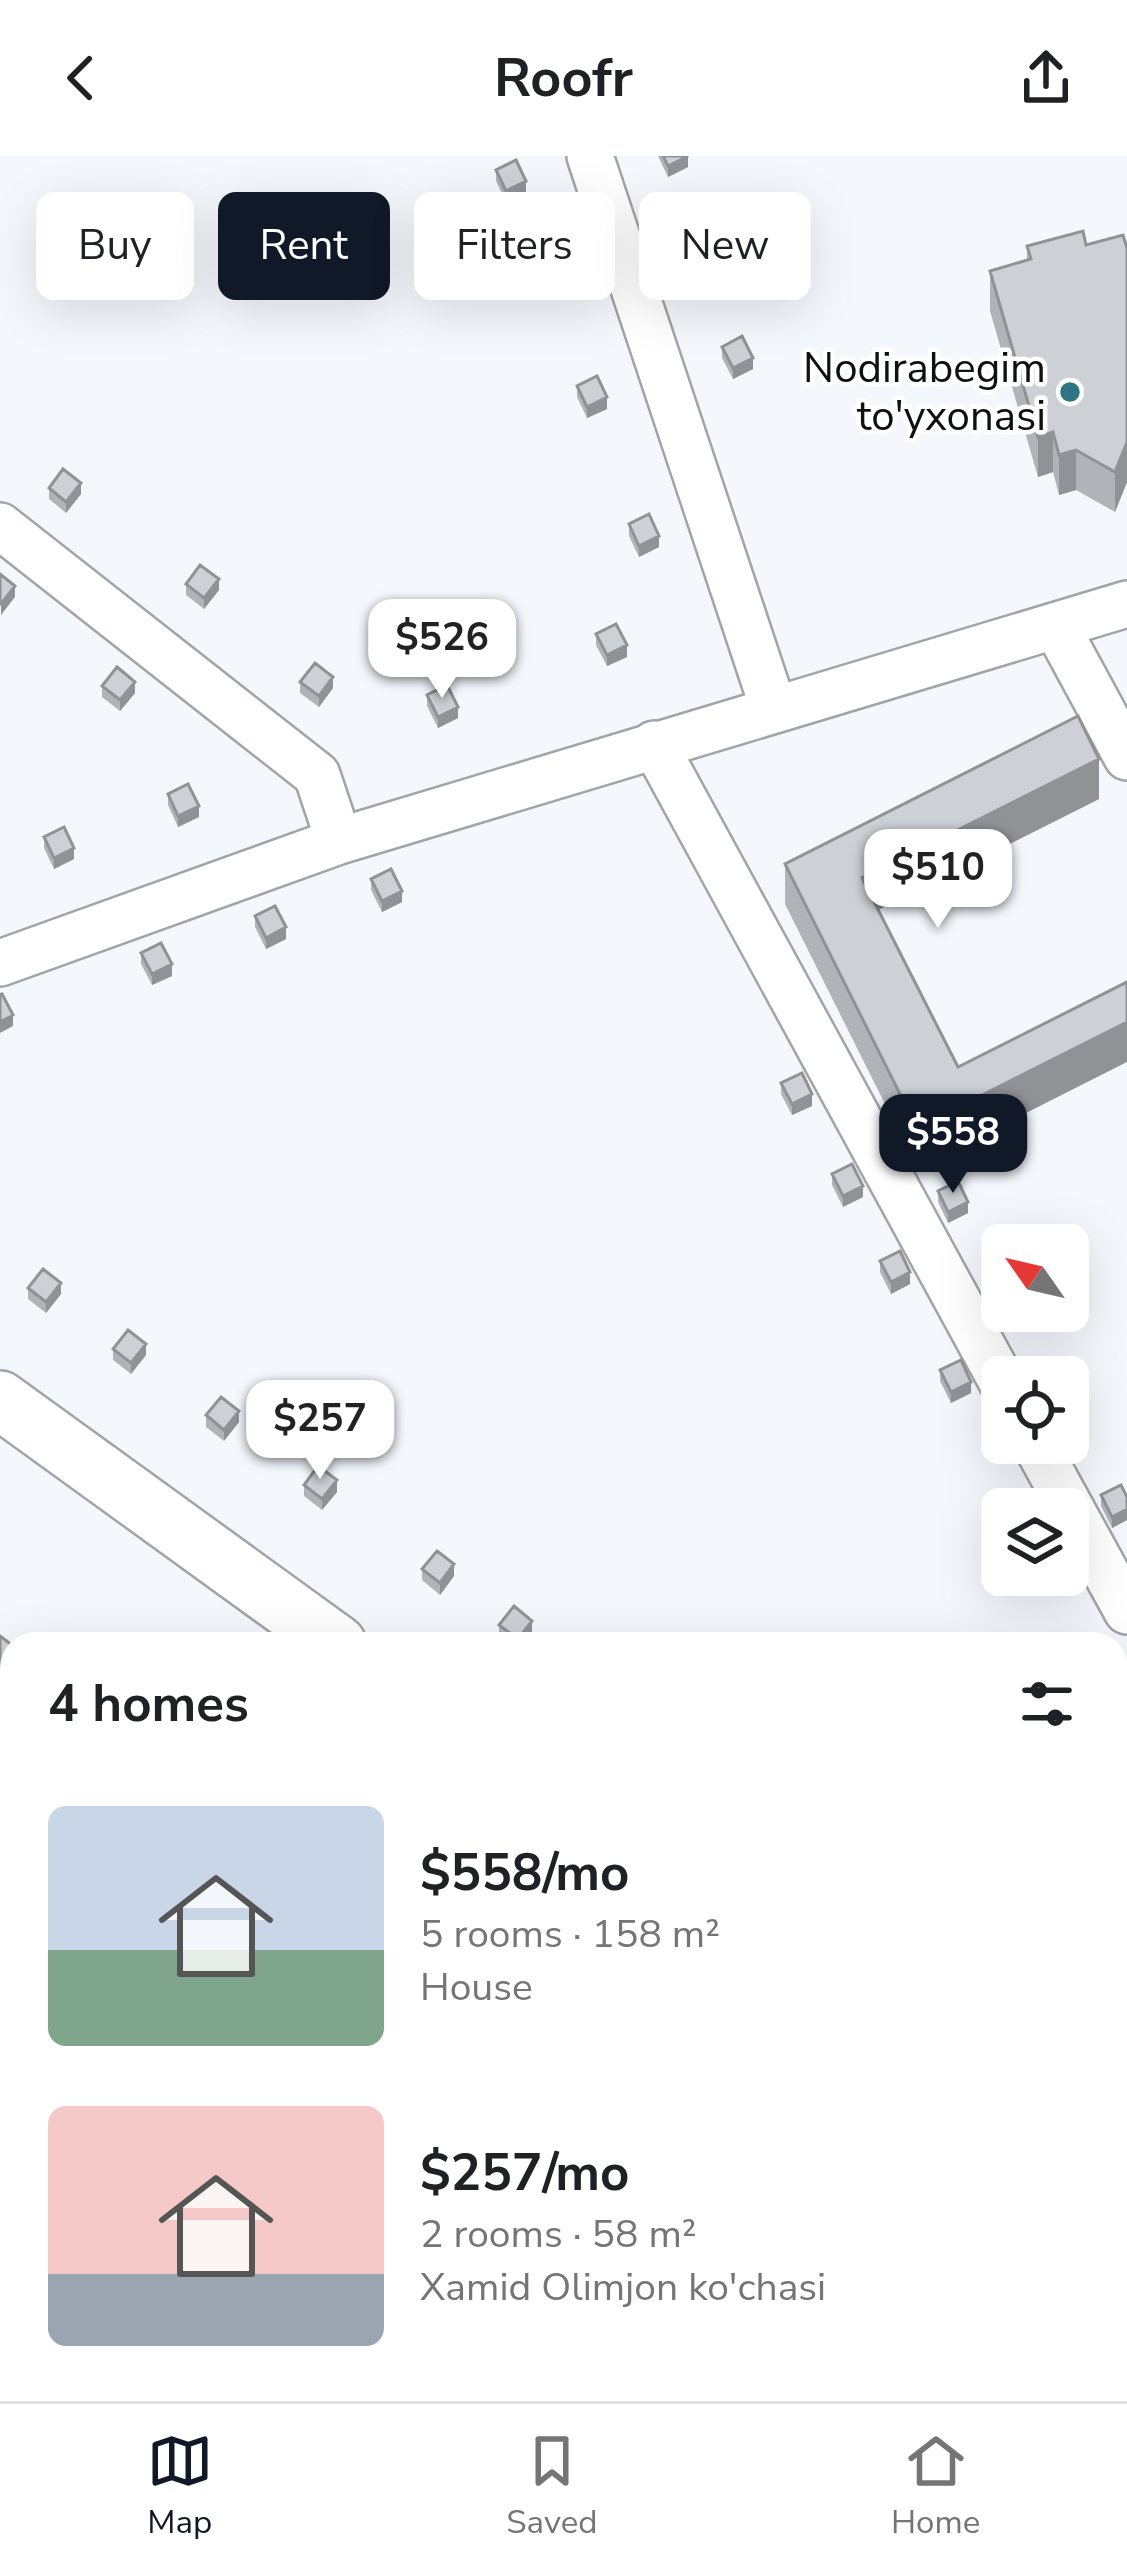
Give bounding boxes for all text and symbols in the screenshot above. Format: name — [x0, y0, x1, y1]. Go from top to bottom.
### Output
text: Roofr — [494, 41, 633, 115]
icon: back — [48, 45, 114, 111]
icon: share — [1013, 45, 1079, 111]
chip: Buy — [36, 192, 194, 300]
chip: Rent — [218, 192, 390, 300]
chip: Filters — [414, 192, 615, 300]
chip: New — [639, 192, 811, 300]
place label: Nodirabegim to'yxonasi — [803, 340, 1046, 445]
marker: Nodirabegim to'yxonasi — [1057, 379, 1083, 405]
pin: $526 — [371, 599, 513, 701]
text: $526 — [395, 611, 489, 664]
pin: $510 — [867, 829, 1009, 931]
text: $510 — [891, 841, 985, 894]
pin: $558 — [882, 1094, 1024, 1196]
text: $558 — [906, 1106, 1000, 1159]
north arrow — [981, 1224, 1089, 1332]
map controls — [981, 1224, 1089, 1596]
button: locate — [981, 1356, 1089, 1464]
pin: $257 — [249, 1380, 391, 1482]
text: $257 — [273, 1392, 367, 1445]
button: layers — [981, 1488, 1089, 1596]
text: 4 homes — [48, 1669, 249, 1739]
icon: filters — [1014, 1671, 1080, 1737]
text: $558/mo — [420, 1838, 629, 1908]
icon: home — [144, 1854, 288, 1998]
text: 5 rooms · 158 m² — [420, 1908, 720, 1961]
text: House — [420, 1961, 533, 2014]
text: $257/mo — [420, 2138, 629, 2208]
icon: home — [144, 2154, 288, 2298]
text: 2 rooms · 58 m² — [420, 2208, 697, 2261]
text: Xamid Olimjon ko'chasi — [420, 2261, 826, 2314]
tab: Map — [147, 2428, 213, 2545]
tab: Saved — [506, 2428, 597, 2545]
tab: Home — [891, 2428, 980, 2545]

